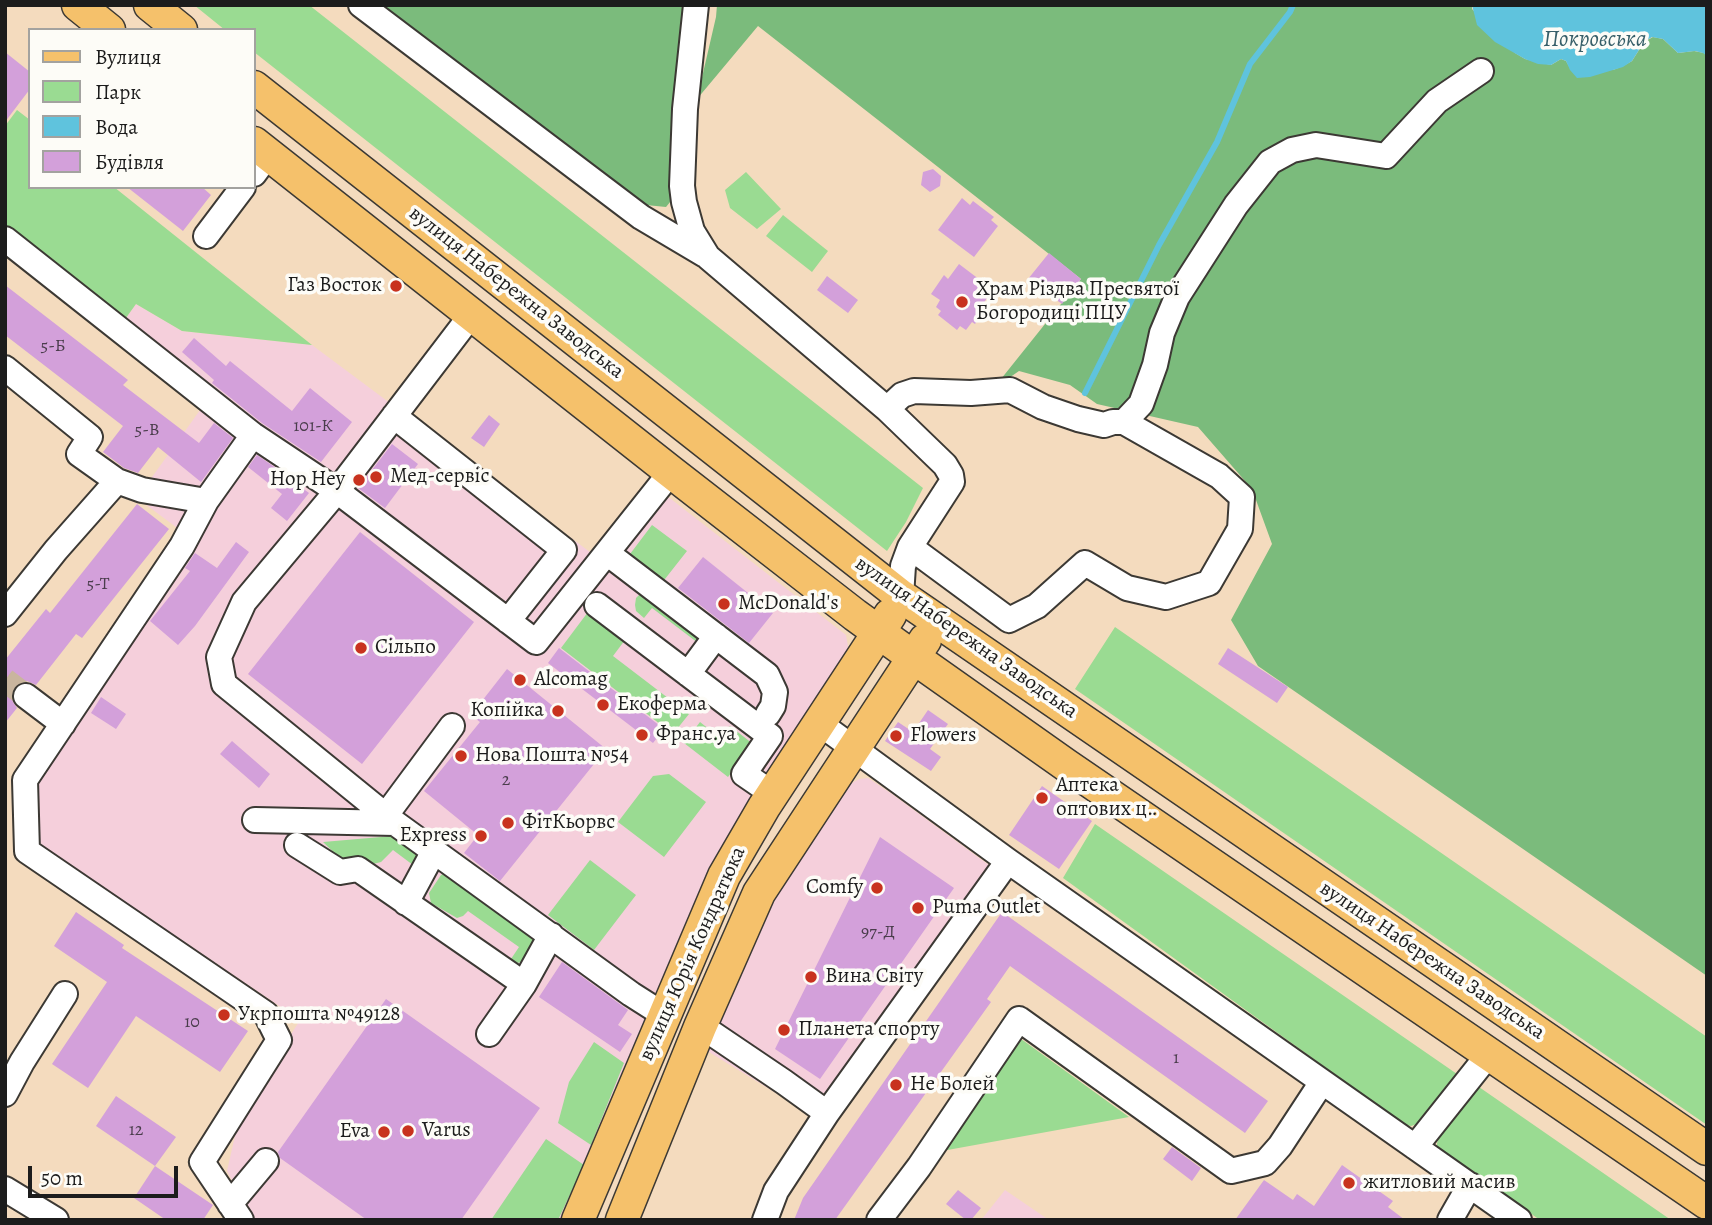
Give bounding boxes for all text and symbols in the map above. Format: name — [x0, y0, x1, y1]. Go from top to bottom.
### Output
water label: Покровська — [1543, 26, 1647, 54]
legend — [28, 28, 256, 189]
text: Вулиця — [95, 43, 161, 71]
text: Парк — [95, 78, 141, 106]
text: Вода — [95, 113, 138, 141]
text: Будівля — [95, 148, 164, 176]
street label: вулиця Набережна Заводська — [403, 201, 629, 385]
place label: Газ Восток — [287, 273, 382, 299]
place label: Храм Різдва Пресвятої Богородиці ПЦУ — [976, 277, 1179, 327]
marker: Газ Восток — [388, 278, 404, 294]
marker: Храм Різдва Пресвятої Богородиці ПЦУ — [954, 294, 970, 310]
house number: 5-Б — [41, 336, 65, 358]
house number: 101-К — [293, 416, 333, 438]
house number: 5-В — [135, 420, 159, 442]
place label: Мед-сервіс — [390, 464, 490, 490]
place label: Hop Hey — [270, 467, 345, 493]
marker: Мед-сервіс — [368, 469, 384, 485]
marker: Hop Hey — [351, 472, 367, 488]
street label: вулиця Набережна Заводська — [850, 551, 1082, 725]
house number: 5-Т — [86, 574, 110, 596]
place label: McDonald's — [738, 591, 839, 617]
marker: McDonald's — [716, 596, 732, 612]
place label: Сільпо — [375, 635, 436, 661]
marker: Сільпо — [353, 640, 369, 656]
place label: Alcomag — [534, 667, 608, 693]
marker: Alcomag — [512, 672, 528, 688]
place label: Екоферма — [617, 692, 707, 718]
marker: Екоферма — [595, 697, 611, 713]
place label: Копійка — [470, 698, 544, 724]
marker: Копійка — [550, 703, 566, 719]
place label: Франс.уа — [656, 722, 736, 748]
place label: Flowers — [910, 723, 976, 749]
marker: Франс.уа — [634, 727, 650, 743]
marker: Flowers — [888, 728, 904, 744]
place label: Нова Пошта №54 — [475, 743, 629, 769]
marker: Нова Пошта №54 — [453, 748, 469, 764]
house number: 2 — [502, 770, 510, 792]
place label: Аптека оптових ц‥ — [1056, 773, 1156, 823]
marker: Аптека оптових ц‥ — [1034, 790, 1050, 806]
place label: ФiтКьорвс — [522, 810, 615, 836]
marker: ФiтКьорвс — [500, 815, 516, 831]
place label: Express — [399, 823, 467, 849]
marker: Express — [473, 828, 489, 844]
street label: вулиця Юрія Кондратюка — [634, 843, 752, 1065]
place label: Comfy — [806, 875, 863, 901]
street label: вулиця Набережна Заводська — [1315, 876, 1549, 1046]
marker: Comfy — [869, 880, 885, 896]
place label: Puma Outlet — [932, 895, 1041, 921]
marker: Puma Outlet — [910, 900, 926, 916]
house number: 97-Д — [861, 922, 895, 944]
place label: Вина Світу — [825, 964, 923, 990]
marker: Вина Світу — [803, 969, 819, 985]
place label: Укрпошта №49128 — [238, 1002, 401, 1028]
marker: Укрпошта №49128 — [216, 1007, 232, 1023]
house number: 10 — [184, 1012, 200, 1034]
place label: Планета спорту — [798, 1017, 940, 1043]
marker: Планета спорту — [776, 1022, 792, 1038]
house number: 1 — [1173, 1048, 1179, 1070]
place label: Не Болей — [910, 1072, 995, 1098]
marker: Не Болей — [888, 1077, 904, 1093]
place label: Varus — [422, 1118, 471, 1144]
place label: Eva — [339, 1119, 370, 1145]
house number: 12 — [129, 1120, 143, 1142]
marker: Varus — [400, 1123, 416, 1139]
marker: Eva — [376, 1124, 392, 1140]
scale bar — [32, 1152, 182, 1196]
text: 50 m — [41, 1164, 83, 1192]
place label: житловий масив — [1363, 1170, 1515, 1196]
marker: житловий масив — [1341, 1175, 1357, 1191]

